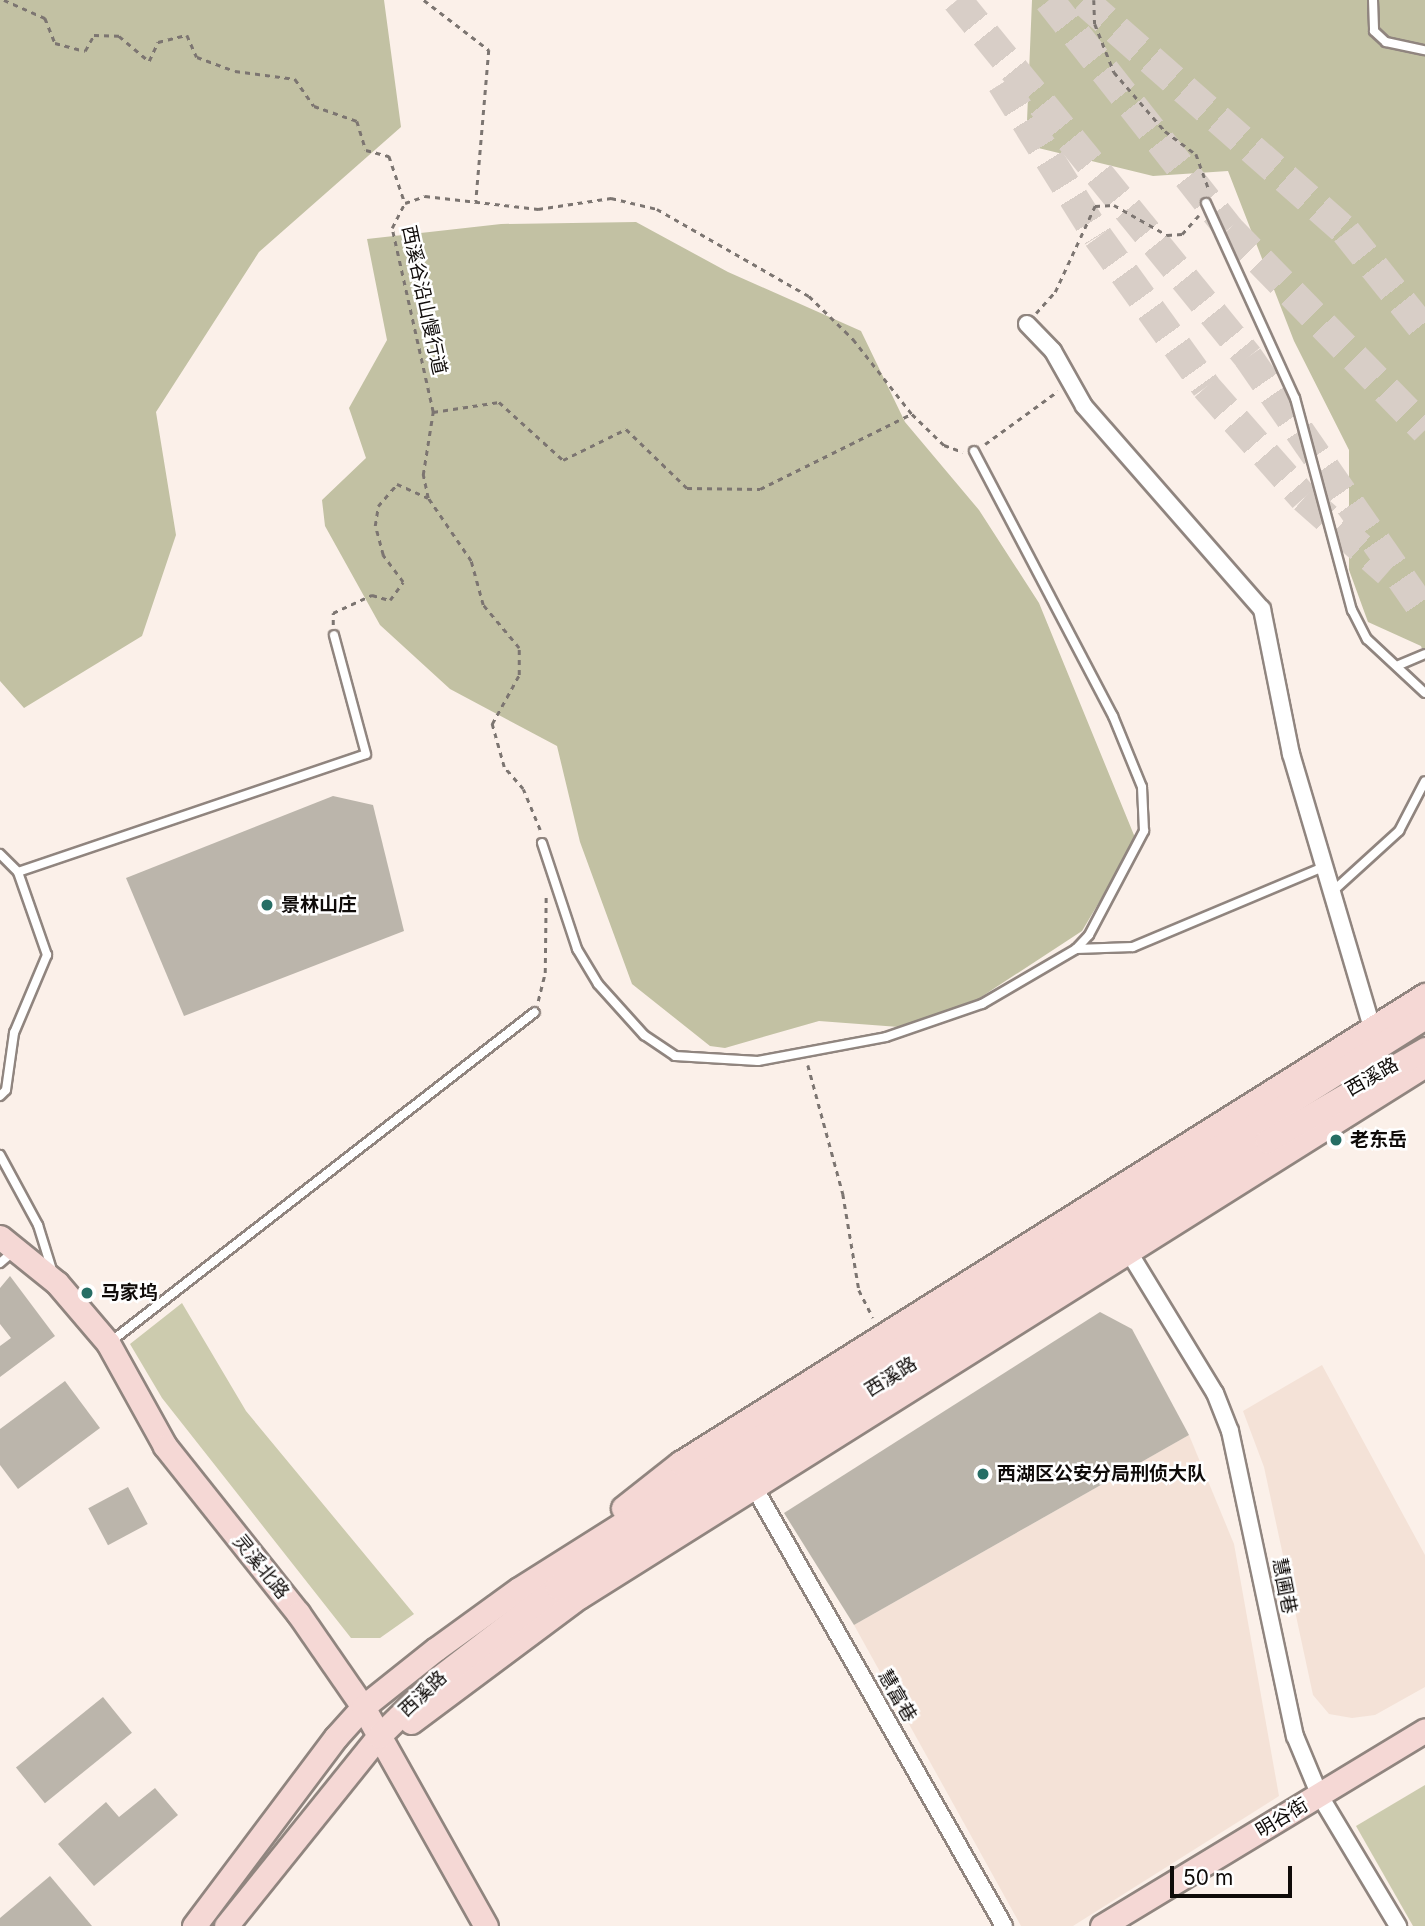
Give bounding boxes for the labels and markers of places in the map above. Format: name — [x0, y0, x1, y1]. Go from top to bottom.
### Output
place label: 景林山庄 — [281, 894, 357, 916]
marker: 景林山庄 — [259, 897, 275, 913]
place label: 老东岳 — [1350, 1129, 1407, 1151]
marker: 老东岳 — [1328, 1132, 1344, 1148]
place label: 马家坞 — [101, 1282, 158, 1304]
marker: 马家坞 — [79, 1285, 95, 1301]
place label: 西湖区公安分局刑侦大队 — [997, 1463, 1206, 1485]
marker: 西湖区公安分局刑侦大队 — [975, 1466, 991, 1482]

